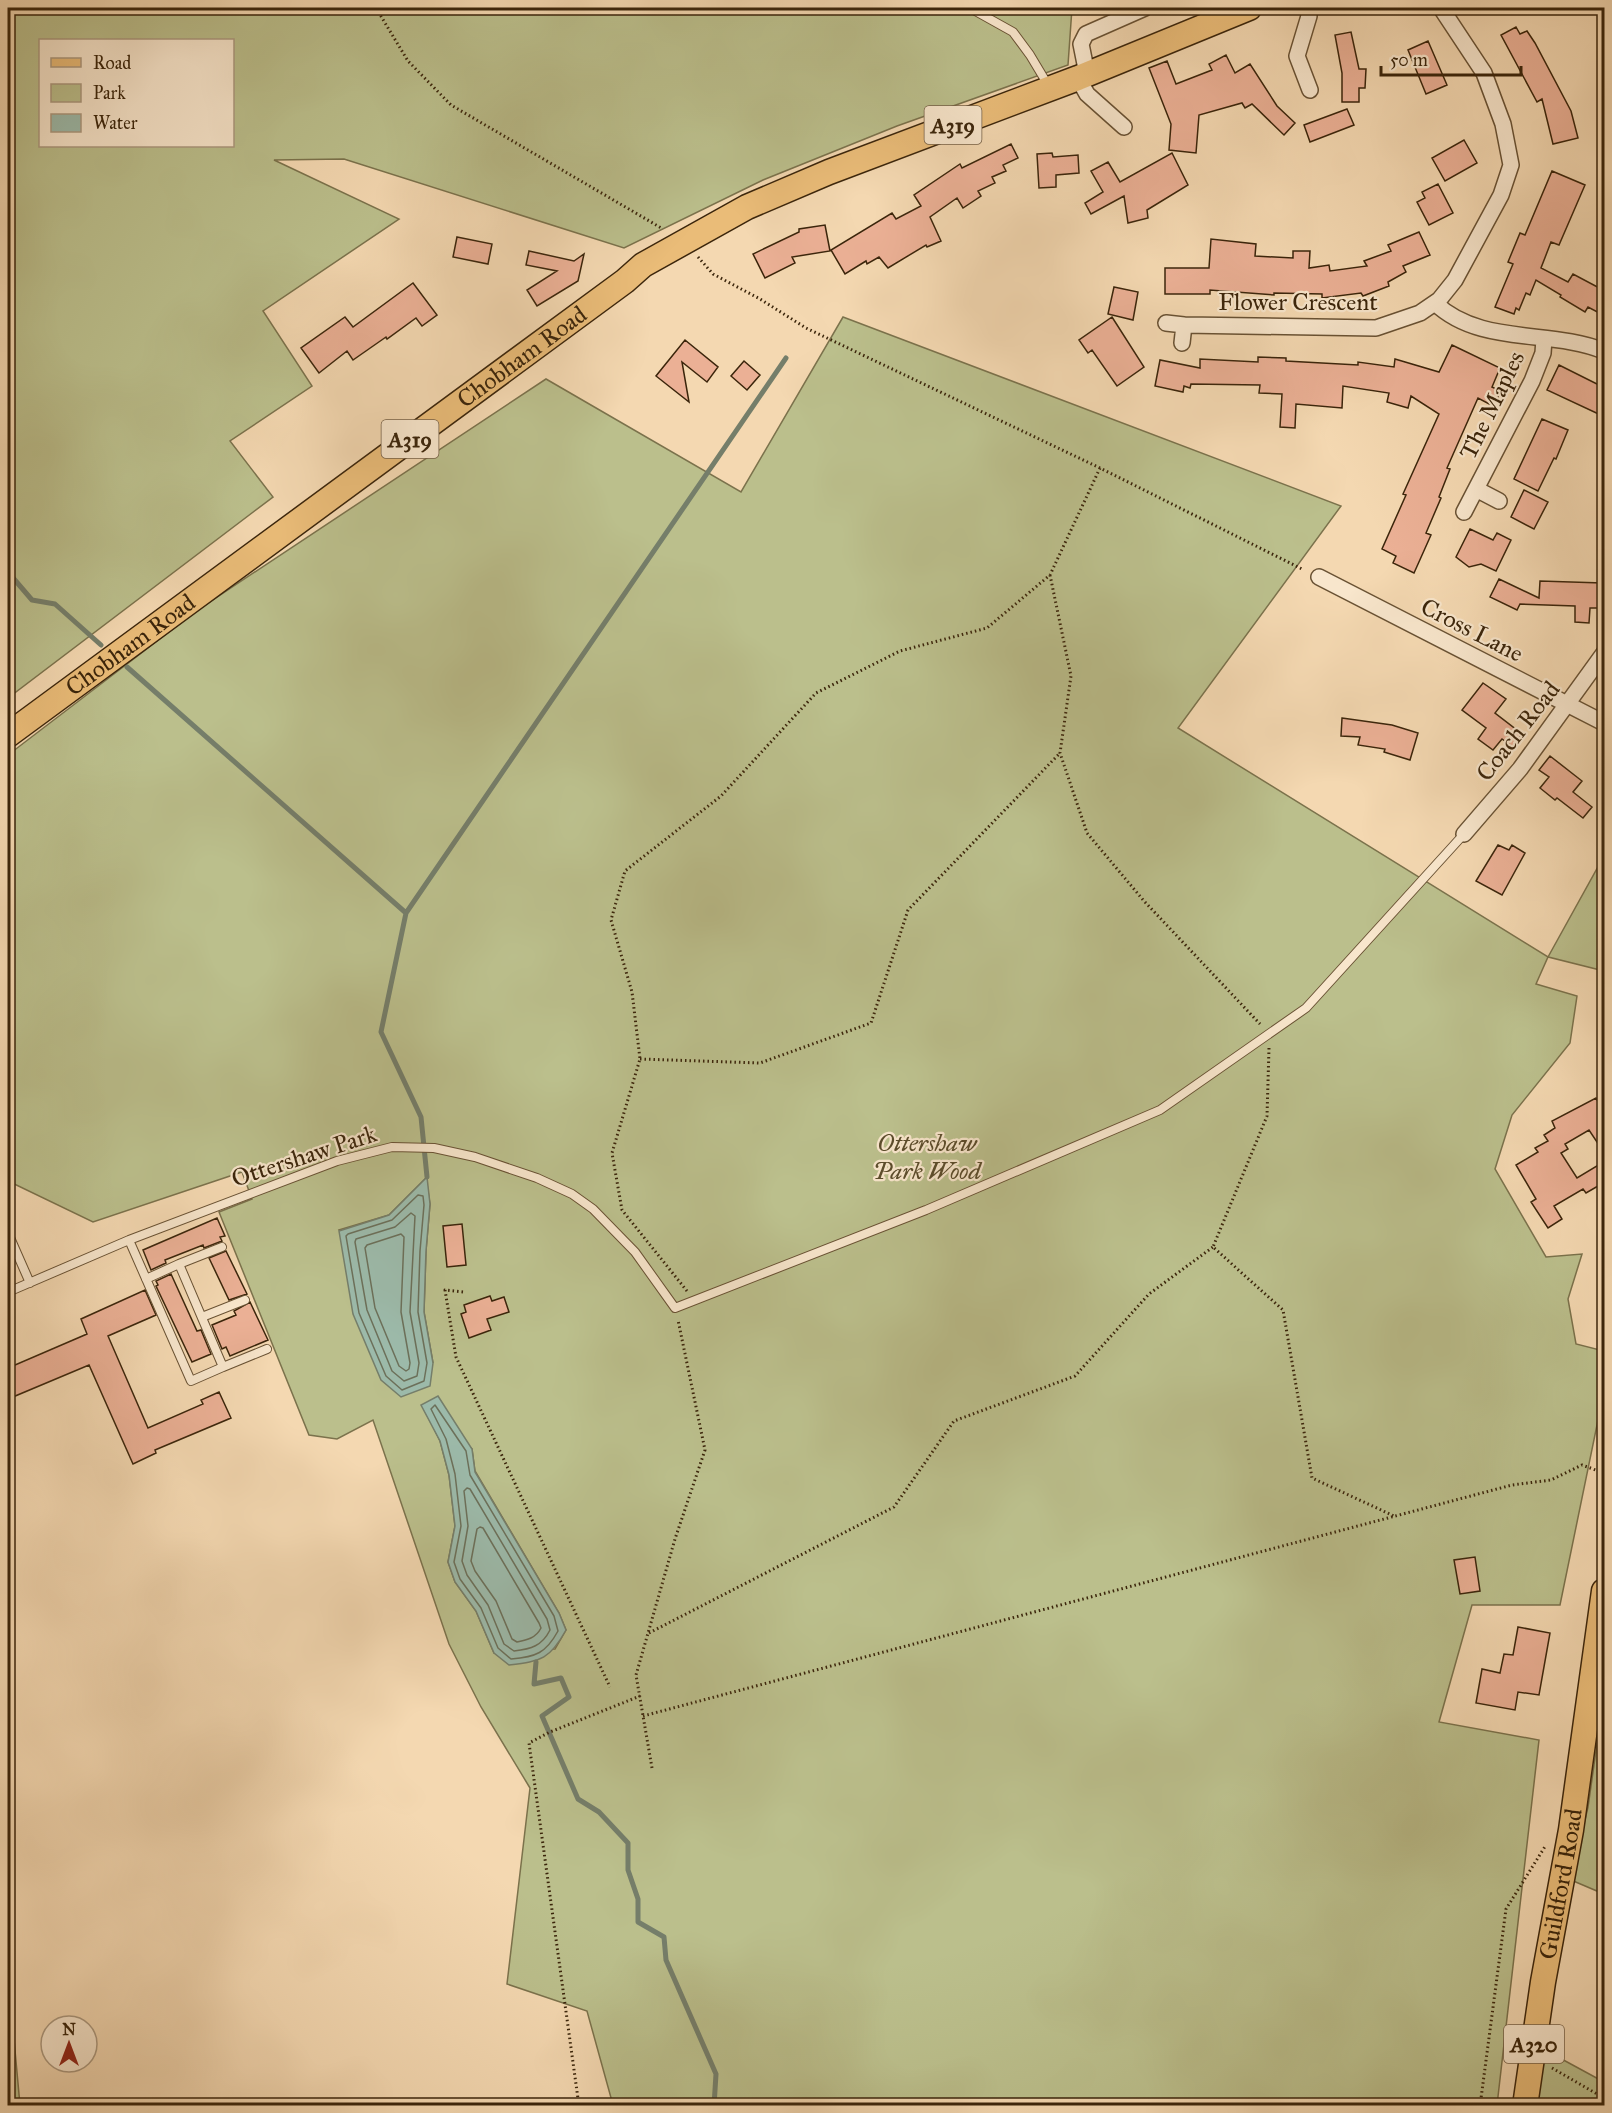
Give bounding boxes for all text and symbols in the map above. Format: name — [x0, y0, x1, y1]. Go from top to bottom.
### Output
legend — [39, 39, 234, 147]
scale bar — [1381, 39, 1520, 77]
text: 50 m — [1390, 49, 1428, 71]
text: Road — [93, 52, 131, 74]
text: Park — [93, 82, 126, 104]
road number: A319 — [924, 106, 982, 144]
text: Water — [93, 112, 138, 134]
street label: Flower Crescent — [1218, 287, 1378, 317]
street label: Chobham Road — [451, 299, 593, 414]
street label: The Maples — [1453, 346, 1531, 464]
road number: A319 — [382, 420, 438, 458]
street label: Chobham Road — [60, 587, 201, 702]
street label: Cross Lane — [1416, 591, 1528, 669]
street label: Coach Road — [1470, 675, 1566, 787]
street label: Ottershaw Park — [228, 1118, 381, 1194]
park label: Ottershaw Park Wood — [873, 1128, 982, 1186]
street label: Guildford Road — [1532, 1807, 1589, 1962]
north arrow — [39, 2014, 99, 2074]
text: N — [62, 2020, 76, 2039]
road number: A320 — [1504, 2025, 1564, 2063]

